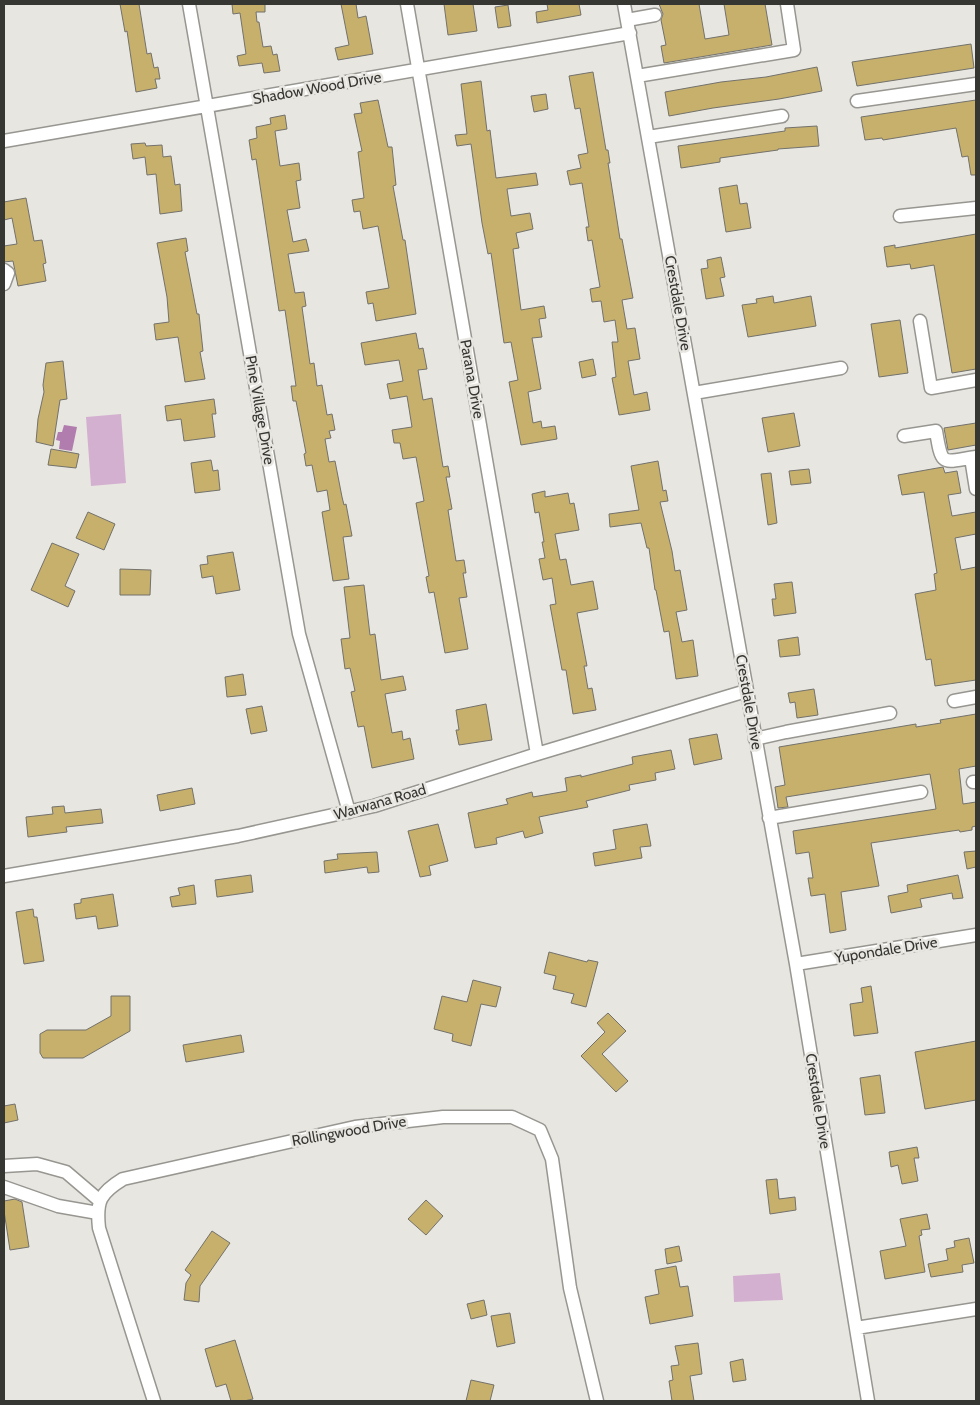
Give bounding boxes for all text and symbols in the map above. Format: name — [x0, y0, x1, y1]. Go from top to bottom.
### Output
street label: Shadow Wood Drive — [251, 68, 383, 108]
street label: Crestdale Drive — [661, 254, 695, 352]
street label: Parana Drive — [456, 338, 488, 420]
street label: Pine Village Drive — [242, 354, 279, 466]
street label: Crestdale Drive — [732, 653, 766, 751]
street label: Warwana Road — [332, 780, 428, 824]
street label: Yupondale Drive — [832, 933, 939, 967]
street label: Crestdale Drive — [802, 1052, 834, 1150]
street label: Rollingwood Drive — [290, 1112, 408, 1150]

